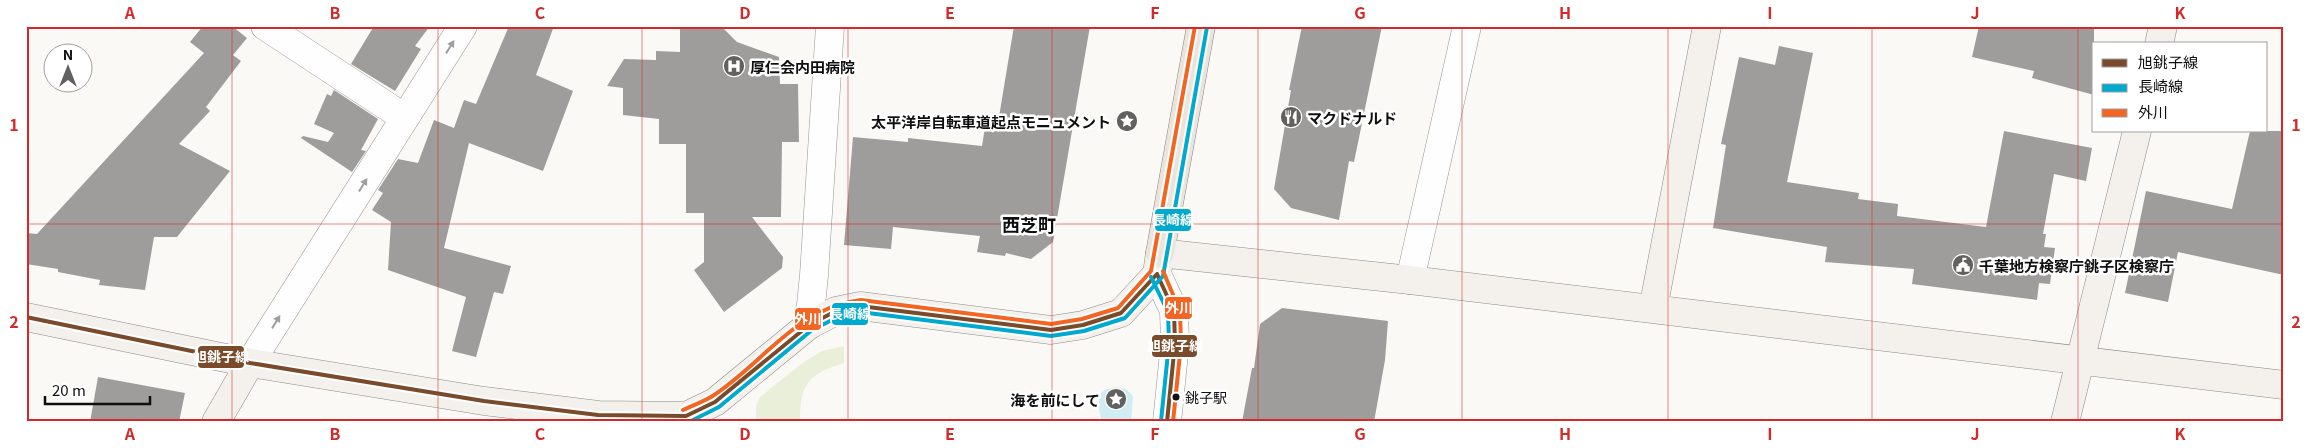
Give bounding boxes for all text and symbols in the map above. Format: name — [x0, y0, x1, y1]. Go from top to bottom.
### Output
text: A — [124, 0, 136, 24]
text: B — [330, 0, 341, 24]
text: C — [535, 0, 546, 24]
text: D — [739, 0, 751, 24]
text: E — [945, 0, 955, 24]
text: F — [1150, 0, 1160, 24]
text: G — [1354, 0, 1366, 24]
text: H — [1559, 0, 1571, 24]
text: I — [1767, 0, 1773, 24]
text: J — [1970, 0, 1980, 24]
text: K — [2175, 0, 2187, 24]
one-way arrow — [445, 41, 455, 54]
north arrow — [42, 42, 92, 92]
legend — [2092, 42, 2268, 132]
text: N — [63, 44, 73, 64]
text: 旭銚子線 — [2138, 51, 2198, 72]
hospital icon: 厚仁会内田病院 — [722, 54, 746, 78]
place label: 厚仁会内田病院 — [750, 56, 855, 77]
text: 長崎線 — [2138, 75, 2183, 96]
text: 外川 — [2138, 101, 2168, 122]
restaurant icon: マクドナルド — [1279, 105, 1303, 129]
place label: マクドナルド — [1307, 107, 1397, 128]
place icon: 太平洋岸自転車道起点モニュメント — [1115, 109, 1139, 133]
place label: 太平洋岸自転車道起点モニュメント — [871, 111, 1111, 132]
text: 1 — [9, 112, 19, 136]
text: 1 — [2291, 112, 2301, 136]
one-way arrow — [359, 178, 368, 191]
line badge: 長崎線 — [1154, 208, 1192, 232]
text: 長崎線 — [1152, 209, 1194, 229]
district label: 西芝町 — [1002, 211, 1056, 237]
public building icon: 千葉地方検察庁銚子区検察庁 — [1951, 253, 1975, 277]
place label: 千葉地方検察庁銚子区検察庁 — [1979, 255, 2174, 276]
line badge: 外川 — [1164, 296, 1193, 320]
text: 外川 — [1165, 297, 1193, 317]
line badge: 長崎線 — [831, 302, 869, 326]
text: 長崎線 — [829, 303, 871, 323]
line badge: 外川 — [794, 307, 822, 331]
text: 外川 — [794, 308, 822, 328]
text: 2 — [9, 309, 19, 333]
text: 2 — [2291, 309, 2301, 333]
one-way arrow — [272, 315, 281, 329]
line badge: 旭銚子線 — [1151, 334, 1198, 358]
text: 旭銚子線 — [1147, 335, 1203, 355]
line badge: 旭銚子線 — [197, 345, 245, 369]
text: 旭銚子線 — [193, 346, 249, 366]
scale bar — [45, 373, 150, 405]
text: 20 m — [52, 379, 86, 400]
place icon: 海を前にして — [1104, 387, 1128, 411]
place label: 銚子駅 — [1185, 387, 1227, 407]
place label: 海を前にして — [1010, 389, 1100, 410]
marker: 銚子駅 — [1171, 392, 1181, 402]
text: A — [124, 421, 136, 445]
text: B — [330, 421, 341, 445]
text: C — [535, 421, 546, 445]
text: D — [739, 421, 751, 445]
text: E — [945, 421, 955, 445]
text: F — [1150, 421, 1160, 445]
text: G — [1354, 421, 1366, 445]
text: H — [1559, 421, 1571, 445]
text: I — [1767, 421, 1773, 445]
text: J — [1970, 421, 1980, 445]
text: K — [2175, 421, 2187, 445]

